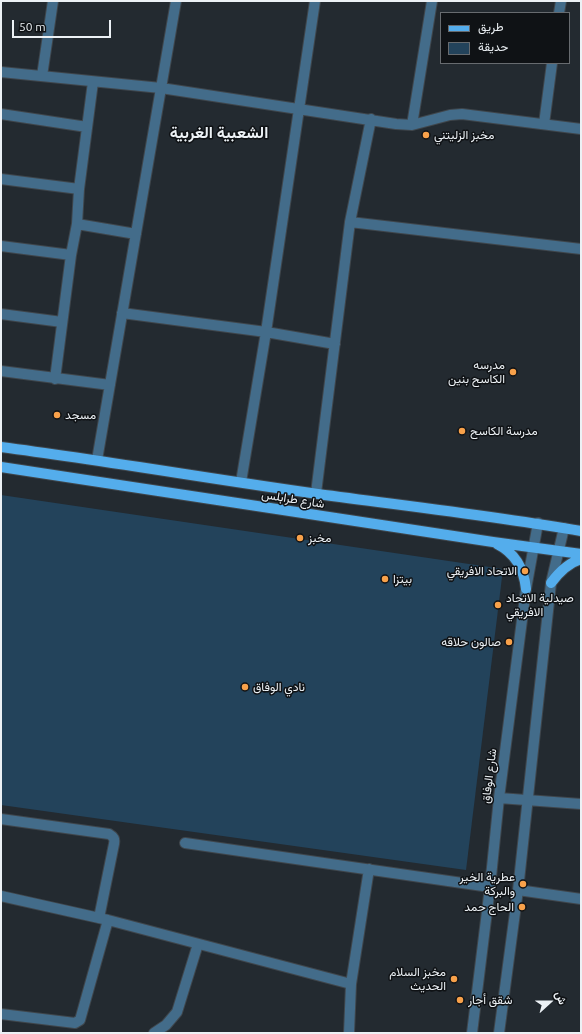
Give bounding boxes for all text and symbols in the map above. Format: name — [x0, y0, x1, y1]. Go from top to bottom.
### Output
scale bar — [14, 12, 113, 38]
legend — [440, 12, 570, 64]
text: 50 m — [19, 20, 46, 33]
text: طريق — [478, 20, 503, 33]
text: حديقة — [478, 40, 508, 53]
district label: الشعبية الغربية — [170, 123, 268, 143]
place label: مخبز الزليتني — [434, 128, 494, 142]
marker: مخبز الزليتني — [421, 130, 431, 140]
place label: مدرسه الكاسح بنين — [448, 358, 505, 386]
marker: مدرسه الكاسح بنين — [508, 367, 518, 377]
place label: مسجد — [65, 408, 96, 422]
marker: مسجد — [52, 410, 62, 420]
place label: مدرسة الكاسح — [470, 424, 538, 438]
marker: مدرسة الكاسح — [457, 426, 467, 436]
street label: شارع طرابلس — [261, 487, 325, 511]
place label: مخبز — [308, 531, 331, 545]
marker: مخبز — [295, 533, 305, 543]
place label: الاتحاد الافريقي — [447, 564, 517, 578]
marker: الاتحاد الافريقي — [520, 566, 530, 576]
place label: بيتزا — [393, 572, 412, 586]
marker: بيتزا — [380, 574, 390, 584]
place label: صيدلية الاتحاد الافريقي — [506, 591, 574, 619]
marker: صيدلية الاتحاد الافريقي — [493, 600, 503, 610]
place label: صالون حلاقه — [441, 635, 501, 649]
marker: صالون حلاقه — [504, 637, 514, 647]
place label: نادي الوفاق — [253, 680, 305, 694]
marker: نادي الوفاق — [240, 682, 250, 692]
street label: شارع الوفاق — [478, 748, 500, 804]
place label: عطرية الخير والبركة — [459, 870, 515, 898]
marker: عطرية الخير والبركة — [518, 879, 528, 889]
place label: الحاج حمد — [464, 900, 514, 914]
marker: الحاج حمد — [517, 902, 527, 912]
place label: مخبز السلام الحديث — [389, 965, 446, 993]
marker: مخبز السلام الحديث — [449, 974, 459, 984]
north arrow — [530, 982, 570, 1022]
text: ش — [553, 989, 569, 1006]
place label: شقق أجار — [468, 993, 513, 1007]
marker: شقق أجار — [455, 995, 465, 1005]

